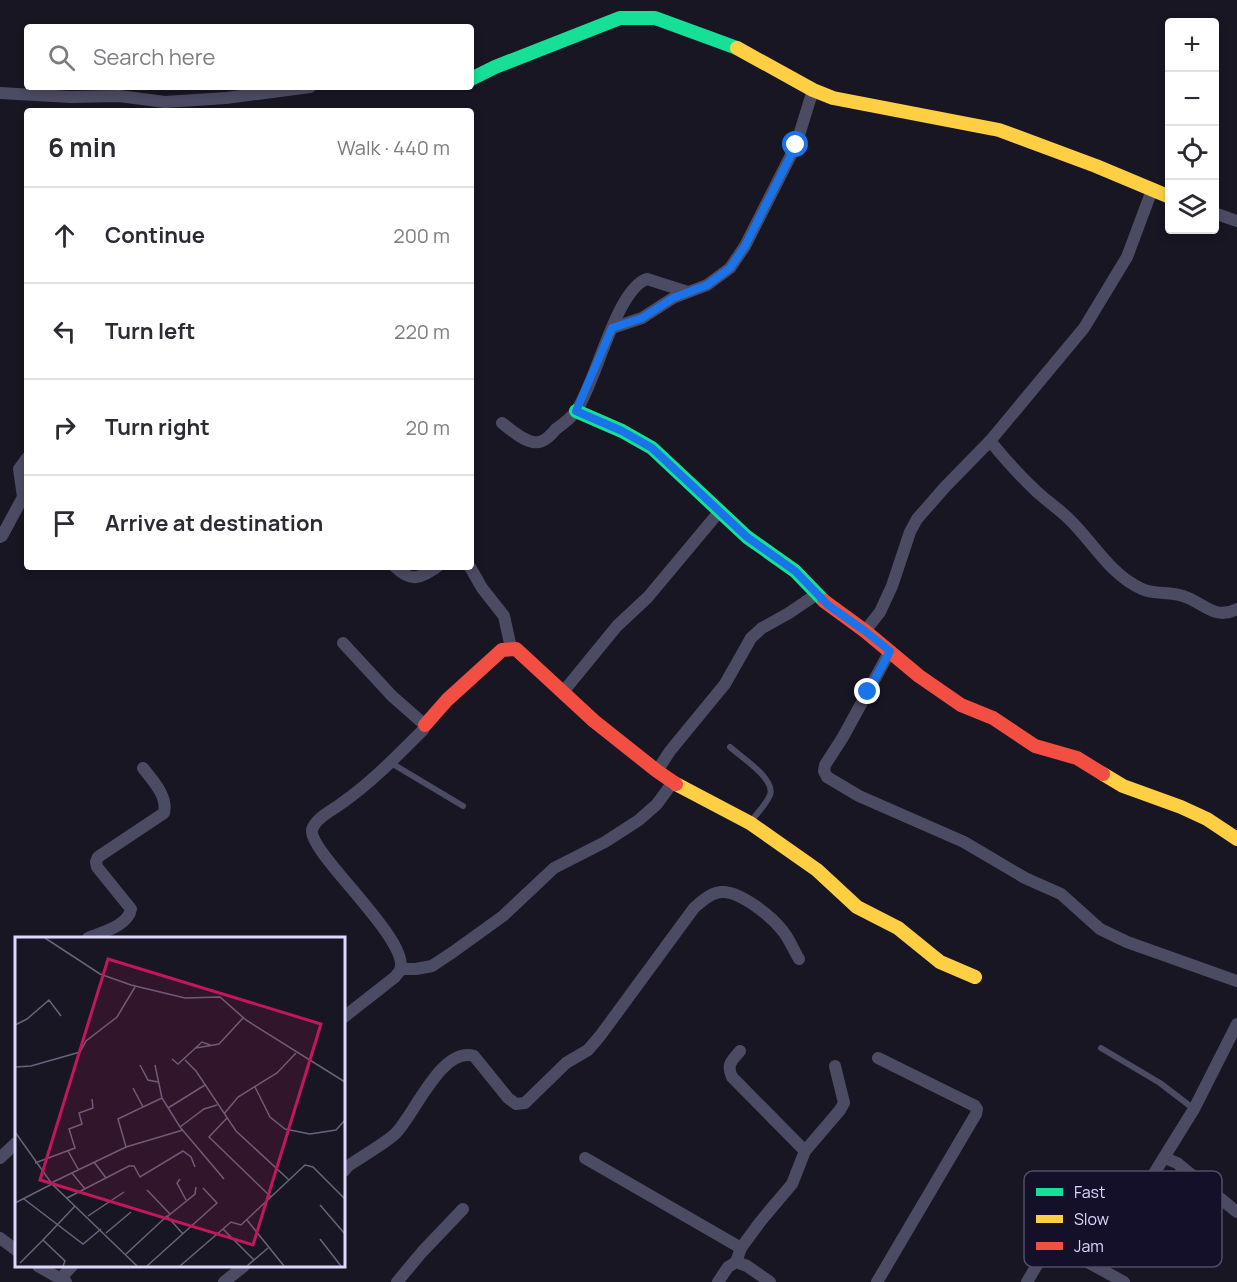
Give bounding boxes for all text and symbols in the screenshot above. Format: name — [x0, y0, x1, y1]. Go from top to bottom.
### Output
map controls — [1165, 18, 1219, 234]
button: + — [1165, 18, 1219, 72]
search box — [24, 24, 474, 90]
icon: search — [45, 41, 78, 74]
text: Search here — [93, 42, 215, 72]
button: − — [1165, 72, 1219, 126]
button: locate — [1165, 126, 1219, 180]
text: 6 min — [48, 129, 116, 165]
route start — [782, 131, 808, 157]
text: Walk · 440 m — [337, 134, 450, 161]
button: layers — [1165, 180, 1219, 234]
icon: ahead — [48, 219, 81, 252]
text: Continue — [105, 220, 205, 250]
text: 200 m — [393, 222, 450, 249]
icon: left — [48, 315, 81, 348]
text: Turn left — [105, 316, 195, 346]
text: 220 m — [394, 318, 450, 345]
icon: right — [48, 411, 81, 444]
text: Turn right — [105, 412, 210, 442]
text: 20 m — [405, 414, 450, 441]
icon: arrive — [48, 507, 81, 540]
text: Arrive at destination — [105, 508, 323, 538]
route end — [854, 678, 880, 704]
inset map — [15, 937, 345, 1267]
legend — [1024, 1171, 1222, 1267]
text: Fast — [1074, 1181, 1105, 1203]
text: Slow — [1074, 1208, 1109, 1230]
text: Jam — [1074, 1235, 1104, 1257]

